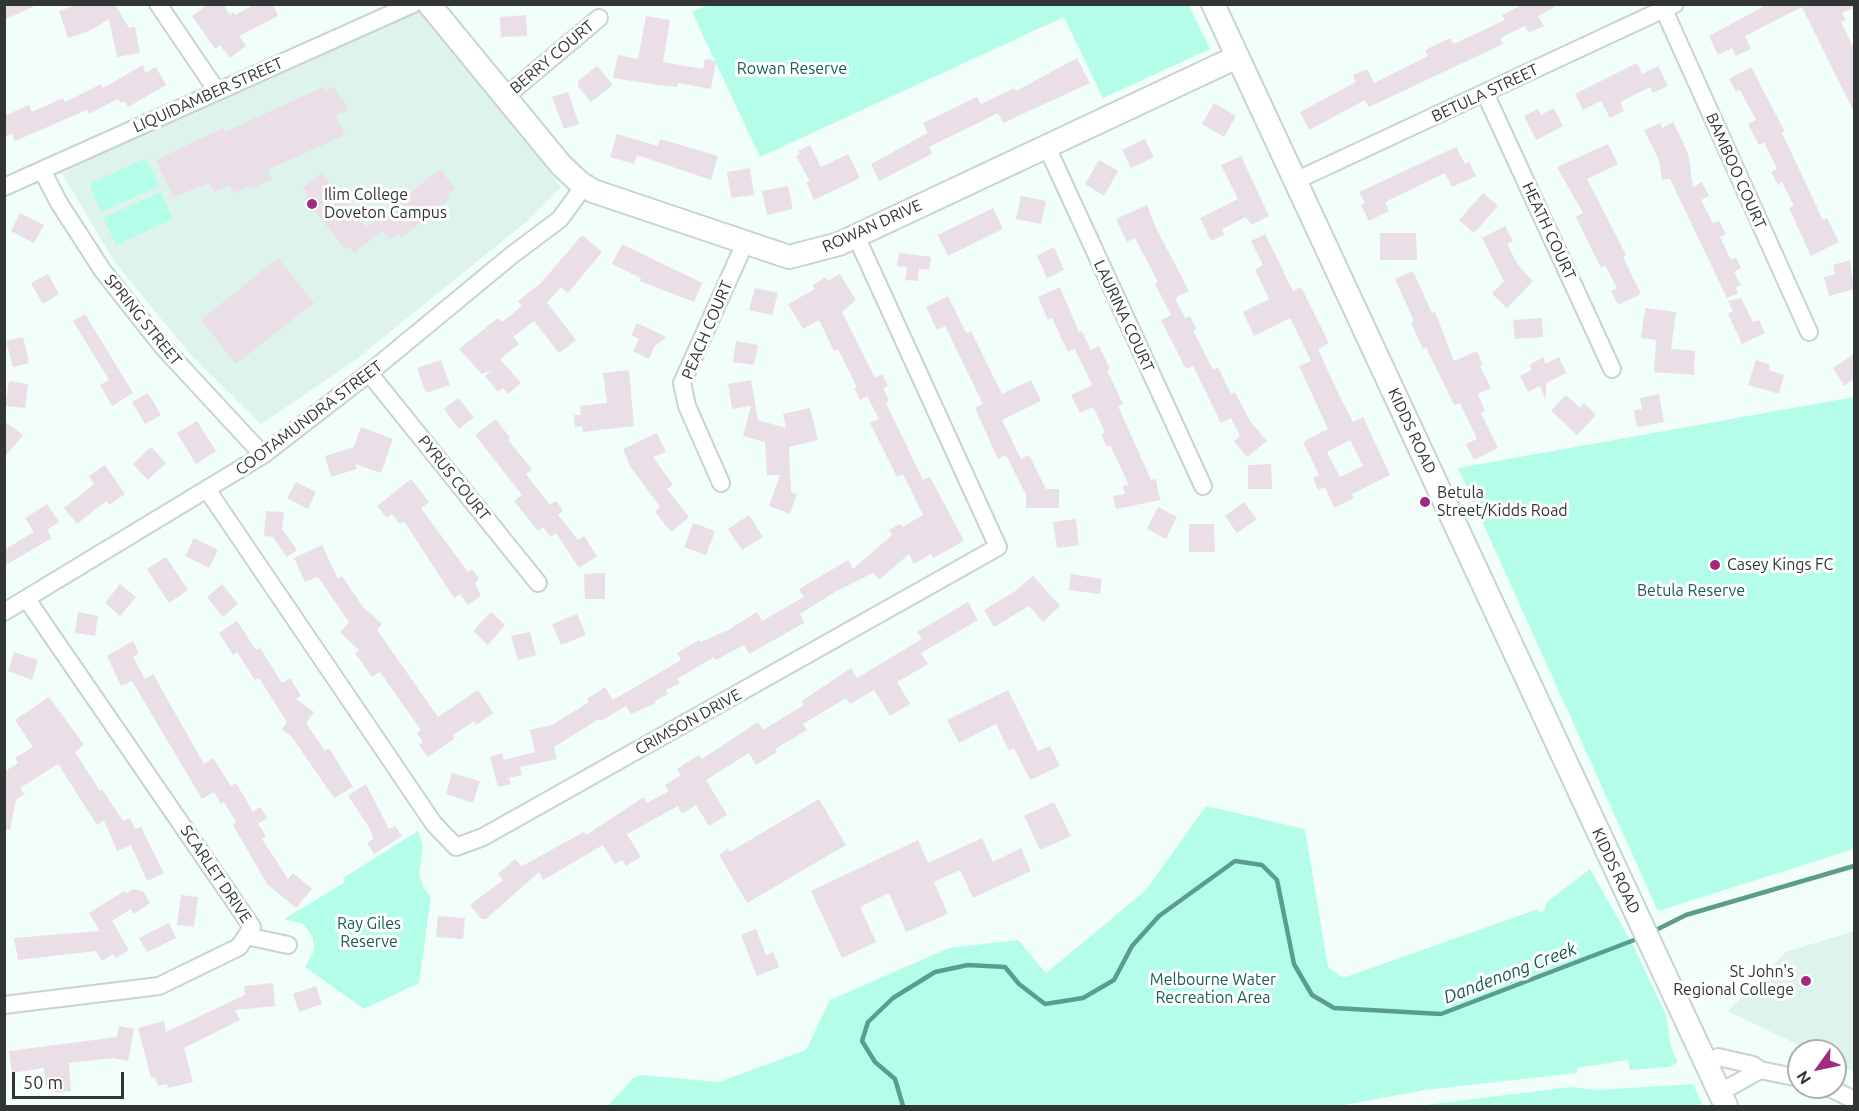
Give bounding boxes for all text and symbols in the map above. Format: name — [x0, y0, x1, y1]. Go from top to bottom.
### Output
street label: BERRY COURT — [506, 16, 598, 98]
street label: LIQUIDAMBER STREET — [130, 53, 286, 137]
park label: Rowan Reserve — [737, 59, 847, 79]
street label: BETULA STREET — [1429, 60, 1541, 126]
street label: BAMBOO COURT — [1702, 110, 1770, 232]
street label: HEATH COURT — [1518, 179, 1580, 283]
place label: Ilim College Doveton Campus — [324, 185, 447, 223]
street label: ROWAN DRIVE — [819, 195, 925, 257]
marker: Ilim College Doveton Campus — [305, 197, 319, 211]
street label: LAURINA COURT — [1090, 257, 1158, 375]
street label: SPRING STREET — [100, 271, 186, 369]
street label: PEACH COURT — [678, 278, 736, 382]
street label: COOTAMUNDRA STREET — [232, 357, 386, 479]
street label: KIDDS ROAD — [1384, 385, 1440, 477]
street label: PYRUS COURT — [414, 432, 494, 524]
place label: Betula Street/Kidds Road — [1437, 483, 1568, 521]
marker: Betula Street/Kidds Road — [1418, 495, 1432, 509]
place label: Casey Kings FC — [1727, 555, 1833, 575]
marker: Casey Kings FC — [1708, 558, 1722, 572]
park label: Betula Reserve — [1637, 581, 1745, 601]
street label: CRIMSON DRIVE — [632, 685, 744, 759]
street label: SCARLET DRIVE — [176, 822, 256, 926]
street label: KIDDS ROAD — [1588, 825, 1644, 917]
park label: Ray Giles Reserve — [337, 914, 401, 952]
water label: Dandenong Creek — [1440, 938, 1580, 1008]
place label: St John's Regional College — [1673, 962, 1794, 1000]
park label: Melbourne Water Recreation Area — [1150, 970, 1276, 1008]
marker: St John's Regional College — [1799, 974, 1813, 988]
north arrow — [1787, 1039, 1847, 1099]
scale bar — [15, 1060, 128, 1098]
text: N — [1793, 1068, 1814, 1088]
text: 50 m — [23, 1072, 63, 1092]

